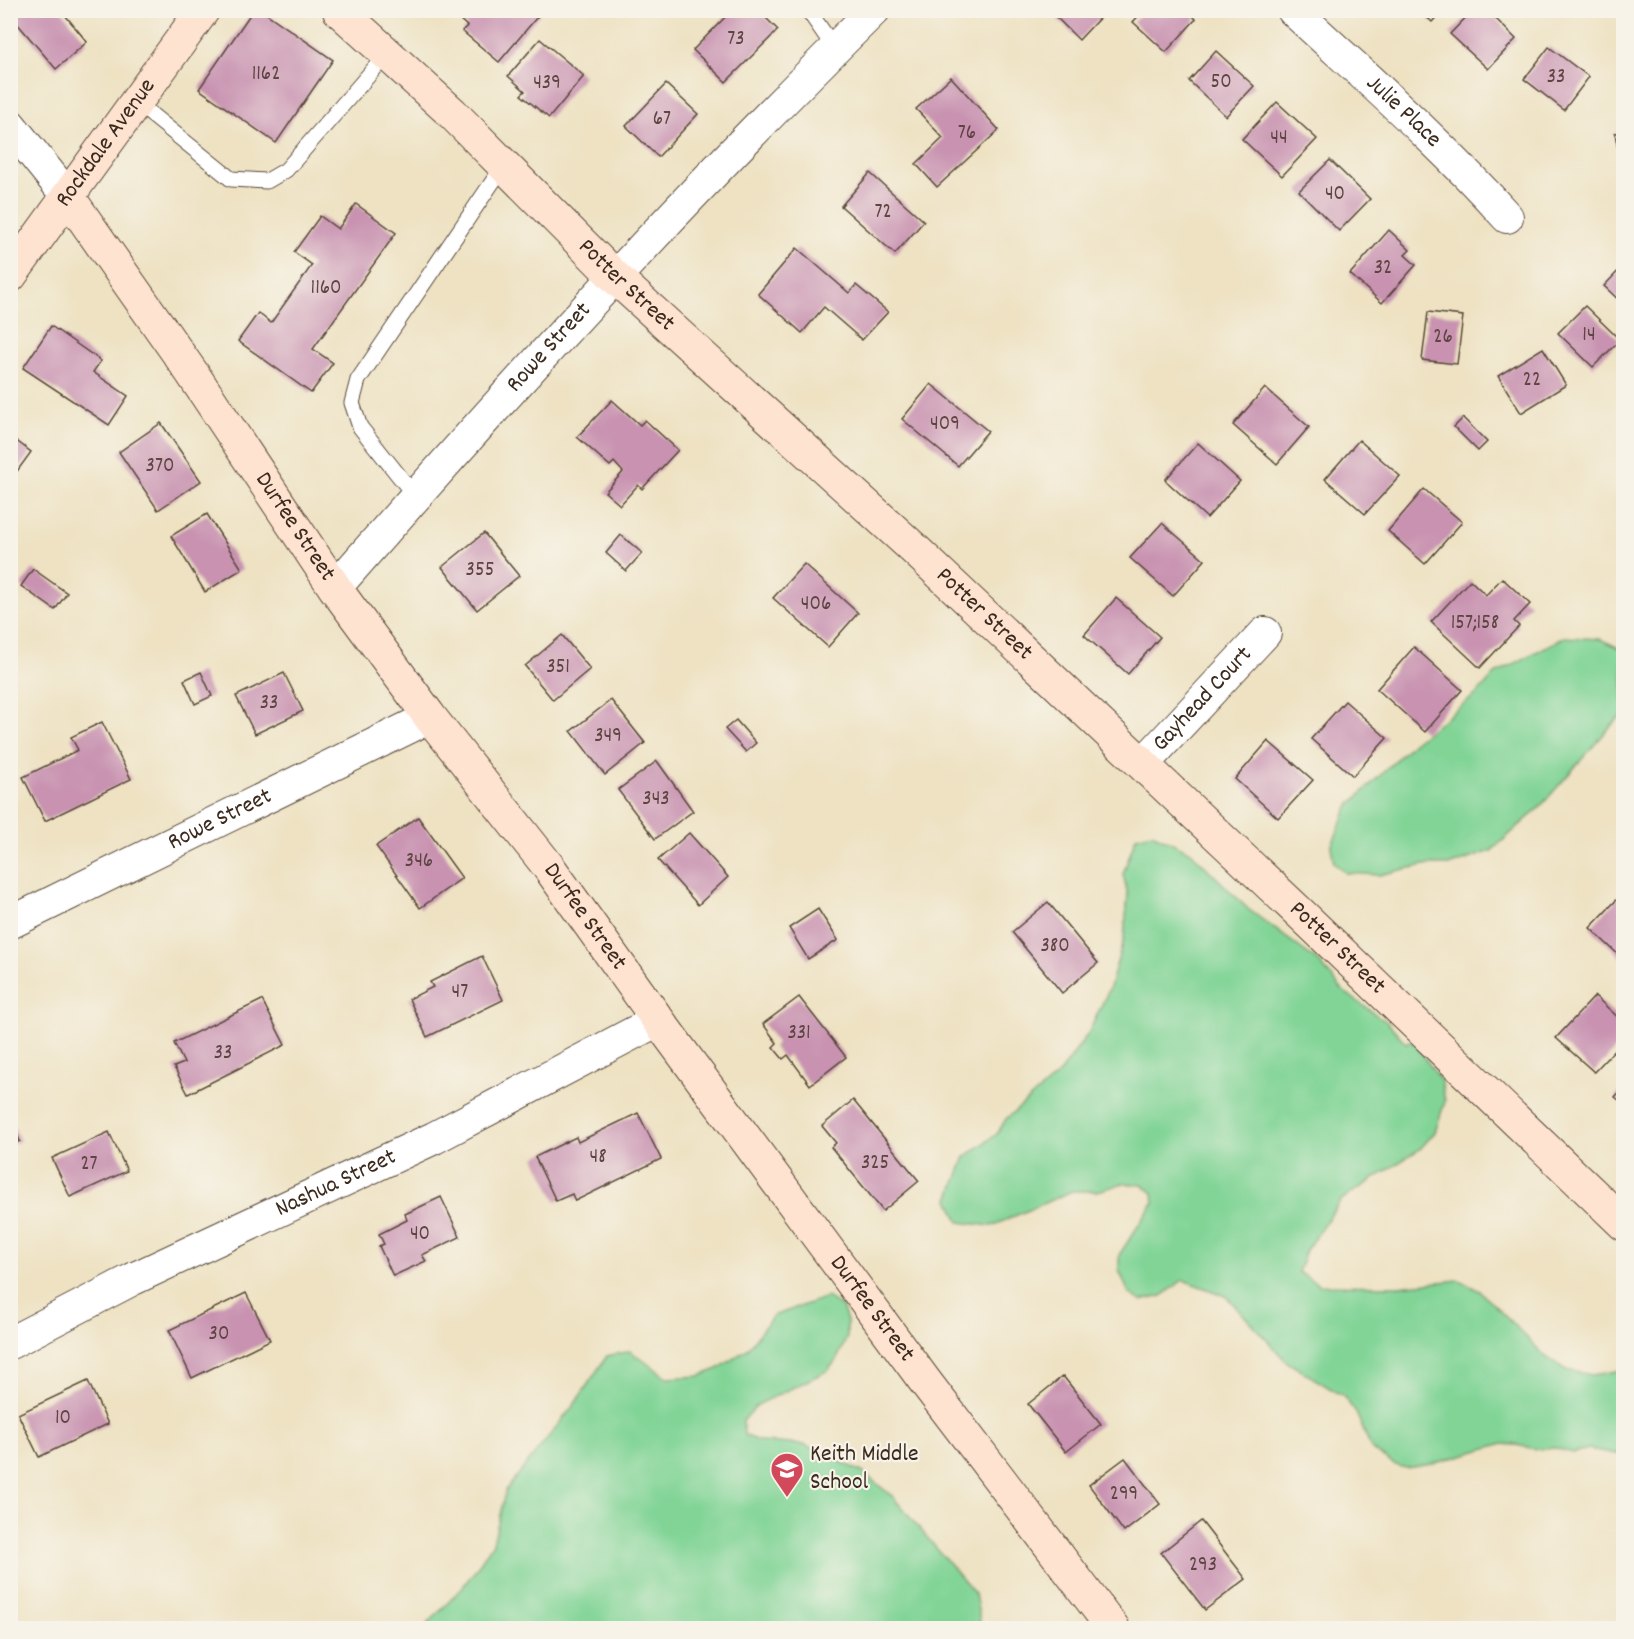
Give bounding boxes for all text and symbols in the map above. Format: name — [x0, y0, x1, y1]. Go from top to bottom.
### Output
house number: 73 — [727, 25, 745, 55]
house number: 1162 — [252, 60, 280, 90]
house number: 33 — [1547, 63, 1565, 93]
house number: 50 — [1210, 68, 1232, 98]
street label: Julie Place — [1358, 68, 1449, 156]
house number: 439 — [533, 69, 561, 99]
street label: Rockdale Avenue — [48, 72, 165, 215]
house number: 67 — [653, 105, 671, 135]
house number: 76 — [958, 119, 976, 149]
house number: 44 — [1270, 124, 1288, 154]
house number: 40 — [1325, 180, 1345, 210]
house number: 72 — [874, 198, 892, 228]
street label: Potter Street — [570, 231, 682, 340]
house number: 32 — [1374, 254, 1392, 284]
house number: 1160 — [311, 274, 341, 304]
street label: Rowe Street — [499, 295, 600, 401]
house number: 14 — [1582, 321, 1596, 351]
house number: 26 — [1433, 323, 1453, 353]
house number: 22 — [1523, 366, 1541, 396]
house number: 409 — [930, 410, 960, 440]
house number: 370 — [146, 452, 174, 482]
street label: Durfee Street — [246, 466, 343, 589]
house number: 355 — [466, 556, 494, 586]
street label: Potter Street — [927, 560, 1040, 669]
house number: 406 — [801, 590, 831, 620]
house number: 157;158 — [1451, 609, 1499, 639]
street label: Gayhead Court — [1145, 639, 1261, 760]
house number: 351 — [546, 653, 570, 683]
house number: 33 — [260, 689, 278, 719]
house number: 349 — [594, 722, 622, 752]
street label: Rowe Street — [162, 780, 278, 860]
house number: 343 — [642, 785, 670, 815]
house number: 346 — [405, 847, 433, 877]
street label: Durfee Street — [534, 856, 635, 978]
street label: Potter Street — [1281, 894, 1393, 1003]
house number: 380 — [1040, 932, 1070, 962]
house number: 47 — [452, 978, 468, 1008]
house number: 331 — [787, 1019, 811, 1049]
house number: 33 — [214, 1039, 232, 1069]
street label: Nashua Street — [270, 1141, 402, 1227]
house number: 48 — [589, 1143, 607, 1173]
house number: 325 — [861, 1149, 889, 1179]
house number: 27 — [80, 1150, 98, 1180]
house number: 40 — [410, 1220, 430, 1250]
street label: Durfee Street — [821, 1249, 922, 1370]
house number: 30 — [209, 1320, 229, 1350]
house number: 10 — [55, 1404, 71, 1434]
place label: Keith Middle School — [810, 1438, 919, 1500]
school or university icon: Keith Middle School — [769, 1451, 805, 1498]
house number: 299 — [1110, 1480, 1138, 1510]
house number: 293 — [1189, 1551, 1217, 1581]

